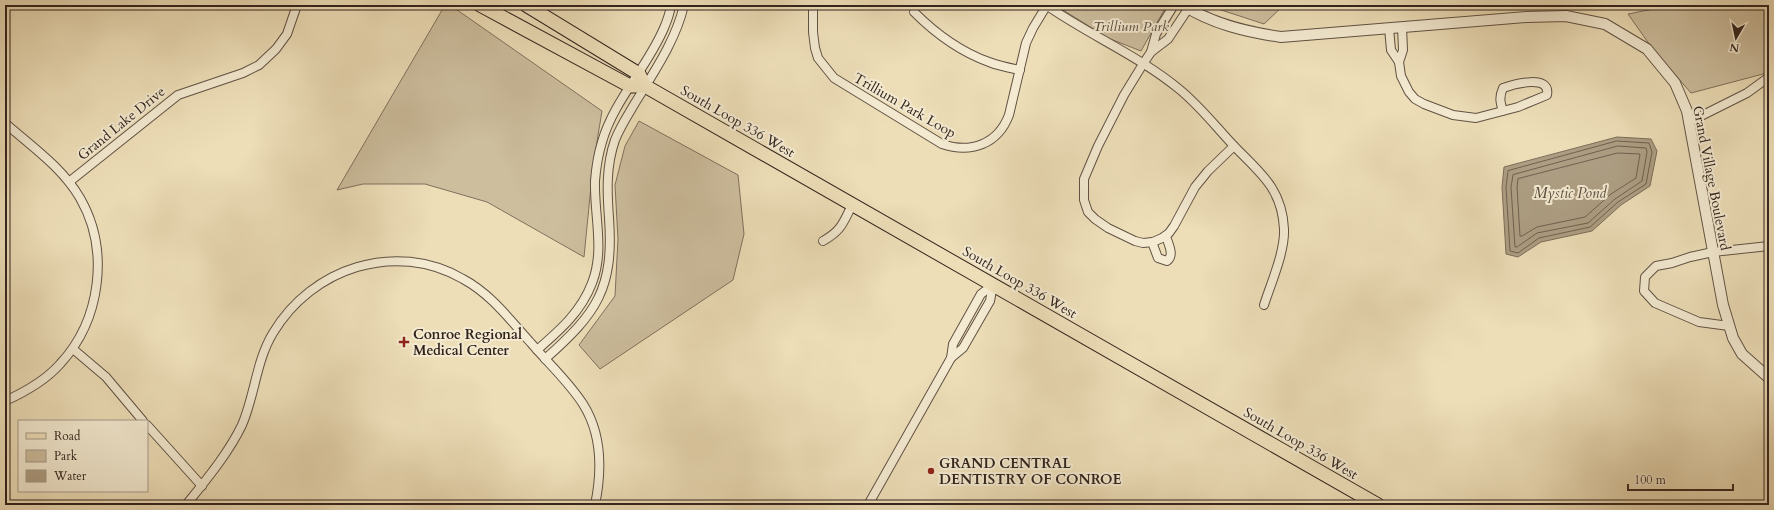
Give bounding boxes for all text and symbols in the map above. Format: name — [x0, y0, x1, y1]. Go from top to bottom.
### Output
park label: Trillium Park — [1093, 17, 1169, 36]
north arrow — [1716, 18, 1756, 58]
text: N — [1728, 39, 1740, 56]
street label: Trillium Park Loop — [850, 68, 959, 143]
street label: South Loop 336 West — [677, 81, 799, 162]
street label: Grand Lake Drive — [74, 82, 169, 165]
street label: Grand Village Boulevard — [1688, 104, 1735, 253]
water label: Mystic Pond — [1534, 183, 1607, 203]
street label: South Loop 336 West — [959, 242, 1081, 323]
place label: Conroe Regional Medical Center — [413, 325, 522, 360]
marker: Conroe Regional Medical Center — [398, 336, 410, 348]
street label: South Loop 336 West — [1240, 403, 1362, 484]
legend — [18, 420, 148, 492]
text: Road — [54, 428, 81, 444]
text: Park — [54, 448, 78, 464]
place label: GRAND CENTRAL DENTISTRY OF CONROE — [939, 454, 1122, 489]
marker: GRAND CENTRAL DENTISTRY OF CONROE — [926, 466, 936, 476]
scale bar — [1628, 466, 1733, 492]
text: Water — [53, 468, 87, 484]
text: 100 m — [1634, 472, 1667, 488]

